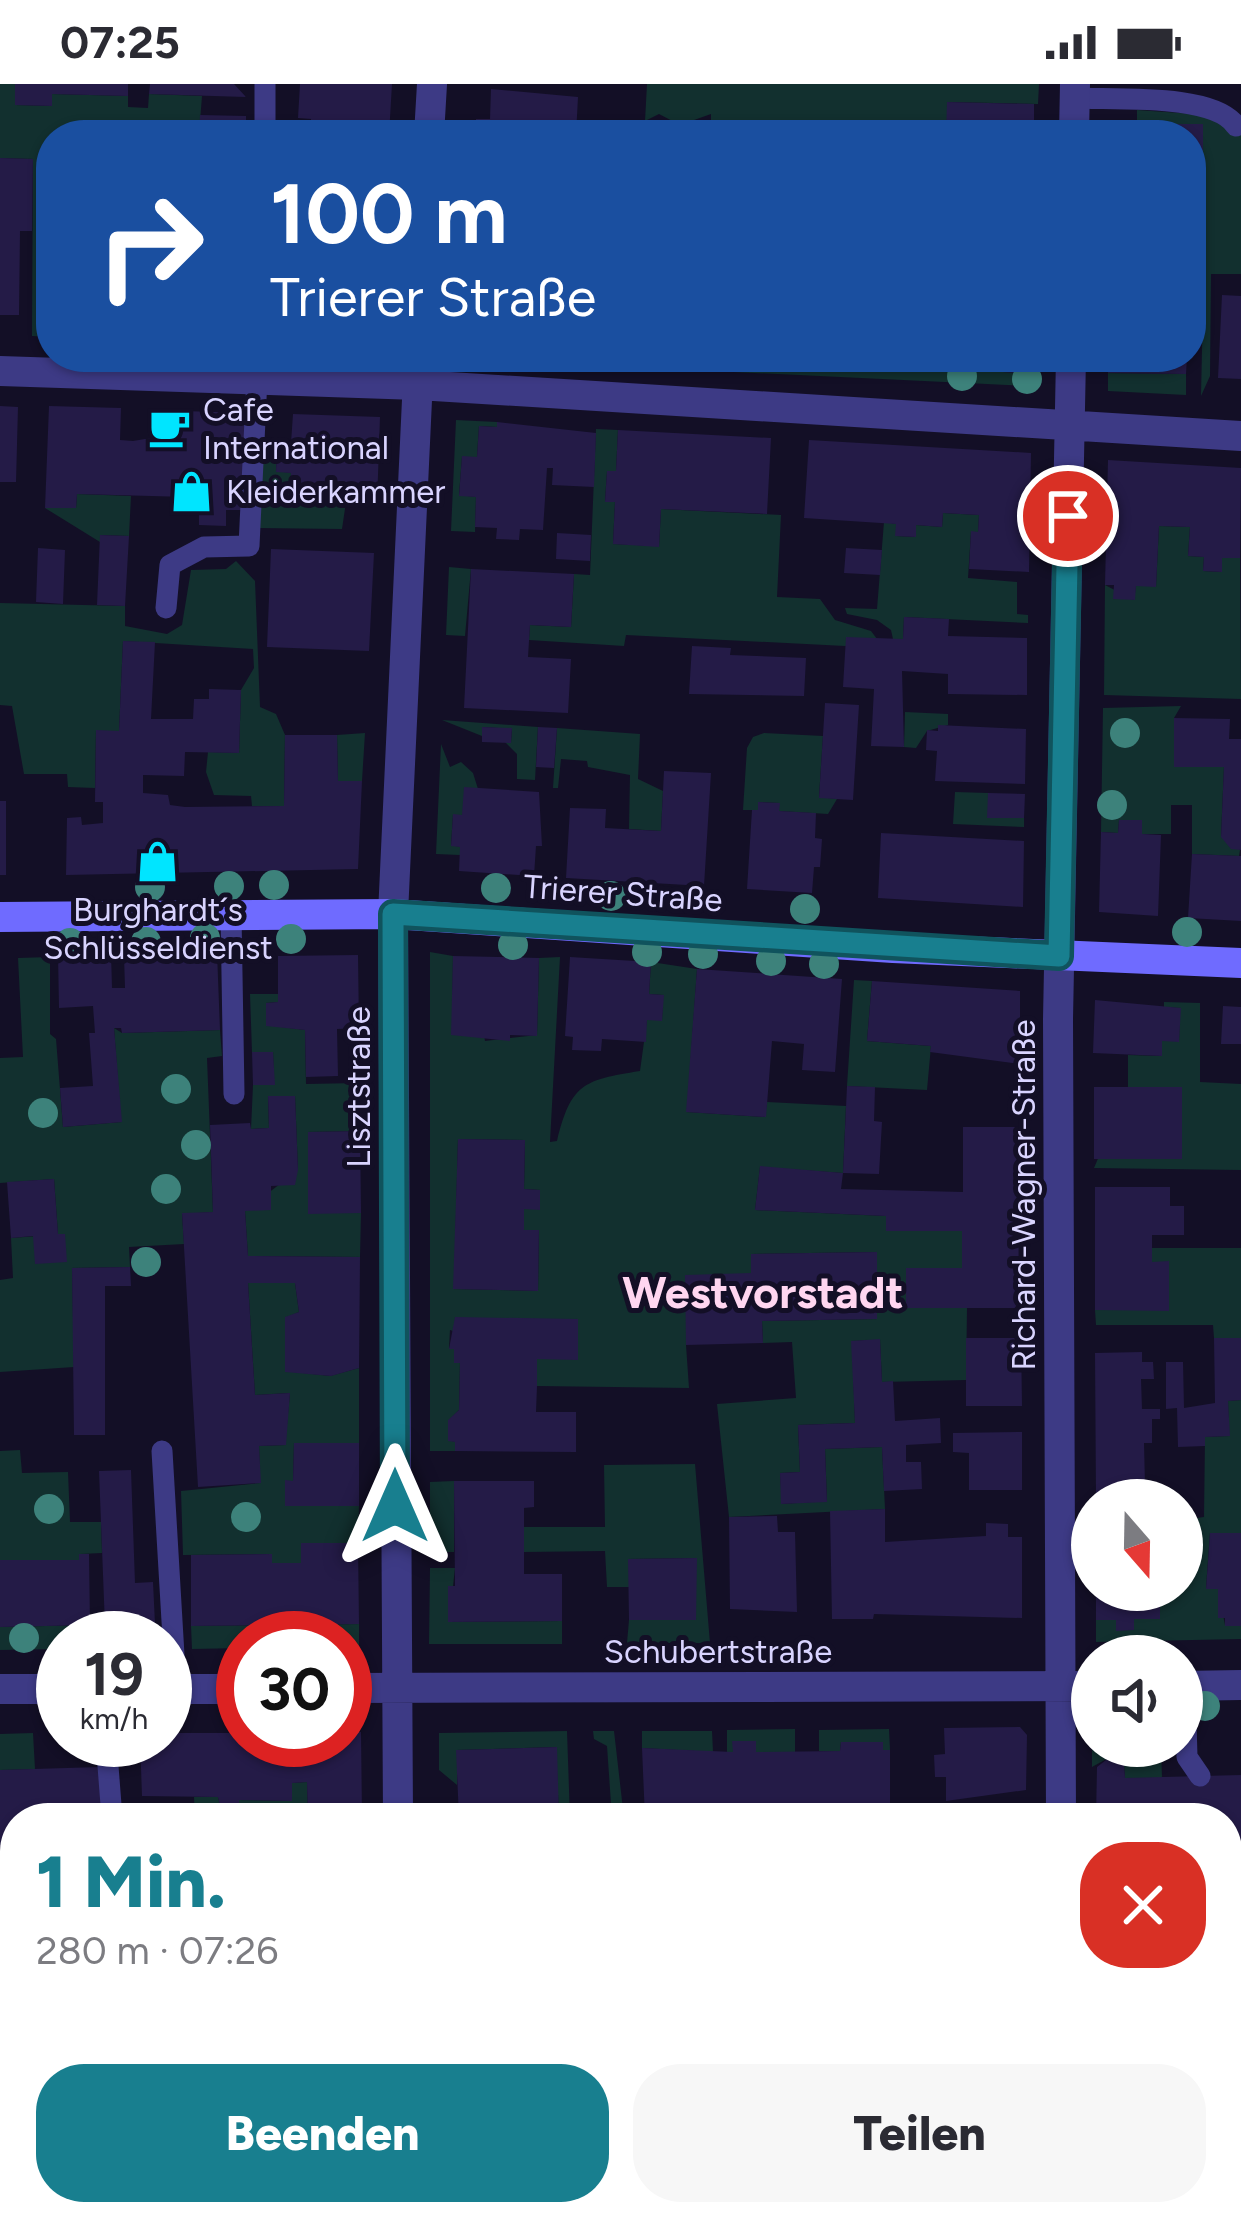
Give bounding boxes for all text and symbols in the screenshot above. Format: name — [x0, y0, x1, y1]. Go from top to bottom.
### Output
text: 07:25 — [60, 15, 180, 69]
text: 100 m — [270, 163, 508, 264]
icon: right — [72, 168, 228, 324]
text: Trierer Straße — [270, 265, 596, 330]
place label: Cafe International — [203, 390, 389, 467]
cafe icon: Cafe International — [146, 405, 192, 451]
pin — [1017, 465, 1119, 567]
shop icon: Kleiderkammer — [169, 468, 215, 514]
place label: Kleiderkammer — [226, 472, 445, 511]
icon: arrive — [1035, 483, 1101, 549]
shop icon: Burghardt´s Schlüsseldienst — [135, 838, 181, 884]
street label: Trierer Straße — [522, 867, 724, 919]
place label: Burghardt´s Schlüsseldienst — [43, 890, 273, 967]
street label: Lisztstraße — [339, 1006, 378, 1168]
street label: Richard-Wagner-Straße — [1004, 1020, 1043, 1370]
district label: Westvorstadt — [622, 1265, 904, 1319]
position arrow — [332, 1443, 458, 1569]
north arrow — [1071, 1479, 1203, 1611]
map controls — [1071, 1479, 1203, 1767]
speed limit sign: 30 — [216, 1611, 372, 1767]
street label: Schubertstraße — [604, 1632, 832, 1671]
button: sound — [1071, 1635, 1203, 1767]
text: 19 — [84, 1638, 144, 1710]
text: km/h — [80, 1700, 148, 1737]
text: 1 Min. — [36, 1839, 226, 1925]
button: close — [1080, 1842, 1206, 1968]
text: 280 m · 07:26 — [36, 1927, 278, 1974]
button: Beenden — [36, 2064, 609, 2202]
button: Teilen — [633, 2064, 1206, 2202]

